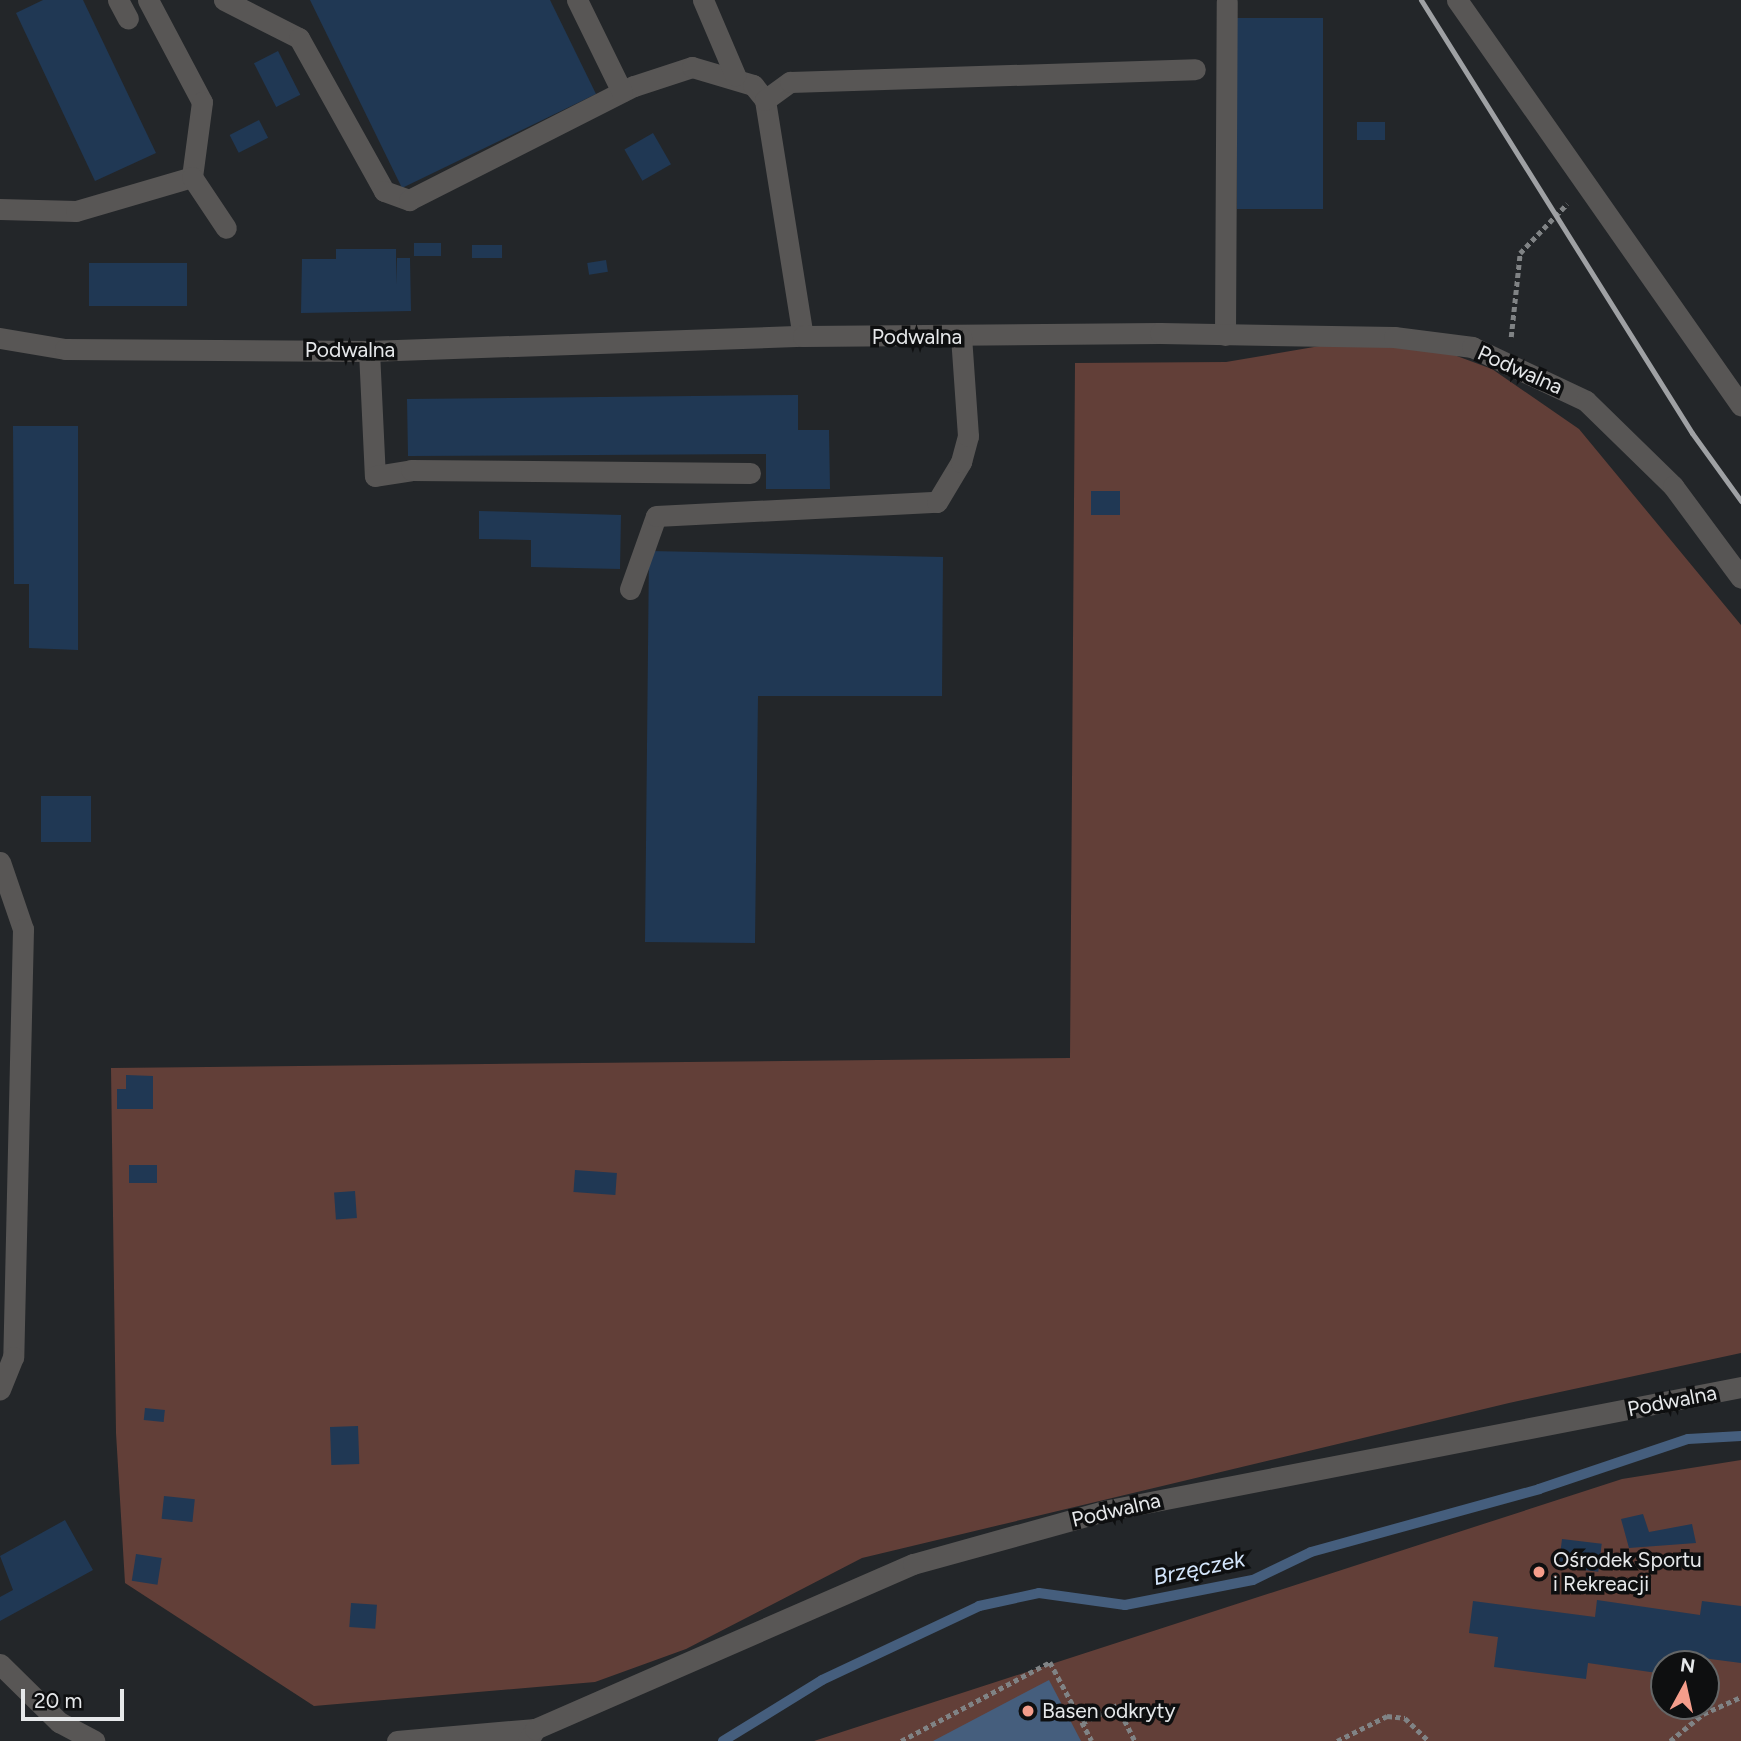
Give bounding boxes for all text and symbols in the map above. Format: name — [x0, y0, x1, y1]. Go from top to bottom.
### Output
street label: Podwalna — [872, 324, 962, 350]
street label: Podwalna — [305, 337, 395, 363]
street label: Podwalna — [1474, 340, 1566, 400]
street label: Podwalna — [1625, 1380, 1719, 1422]
street label: Podwalna — [1069, 1488, 1163, 1532]
water label: Brzęczek — [1151, 1545, 1247, 1591]
place label: Ośrodek Sportu i Rekreacji — [1553, 1547, 1702, 1597]
marker: Ośrodek Sportu i Rekreacji — [1531, 1564, 1547, 1580]
north arrow — [1650, 1650, 1720, 1720]
text: N — [1679, 1653, 1697, 1678]
scale bar — [24, 1674, 128, 1718]
text: 20 m — [34, 1688, 82, 1713]
place label: Basen odkryty — [1042, 1698, 1175, 1724]
marker: Basen odkryty — [1020, 1703, 1036, 1719]

